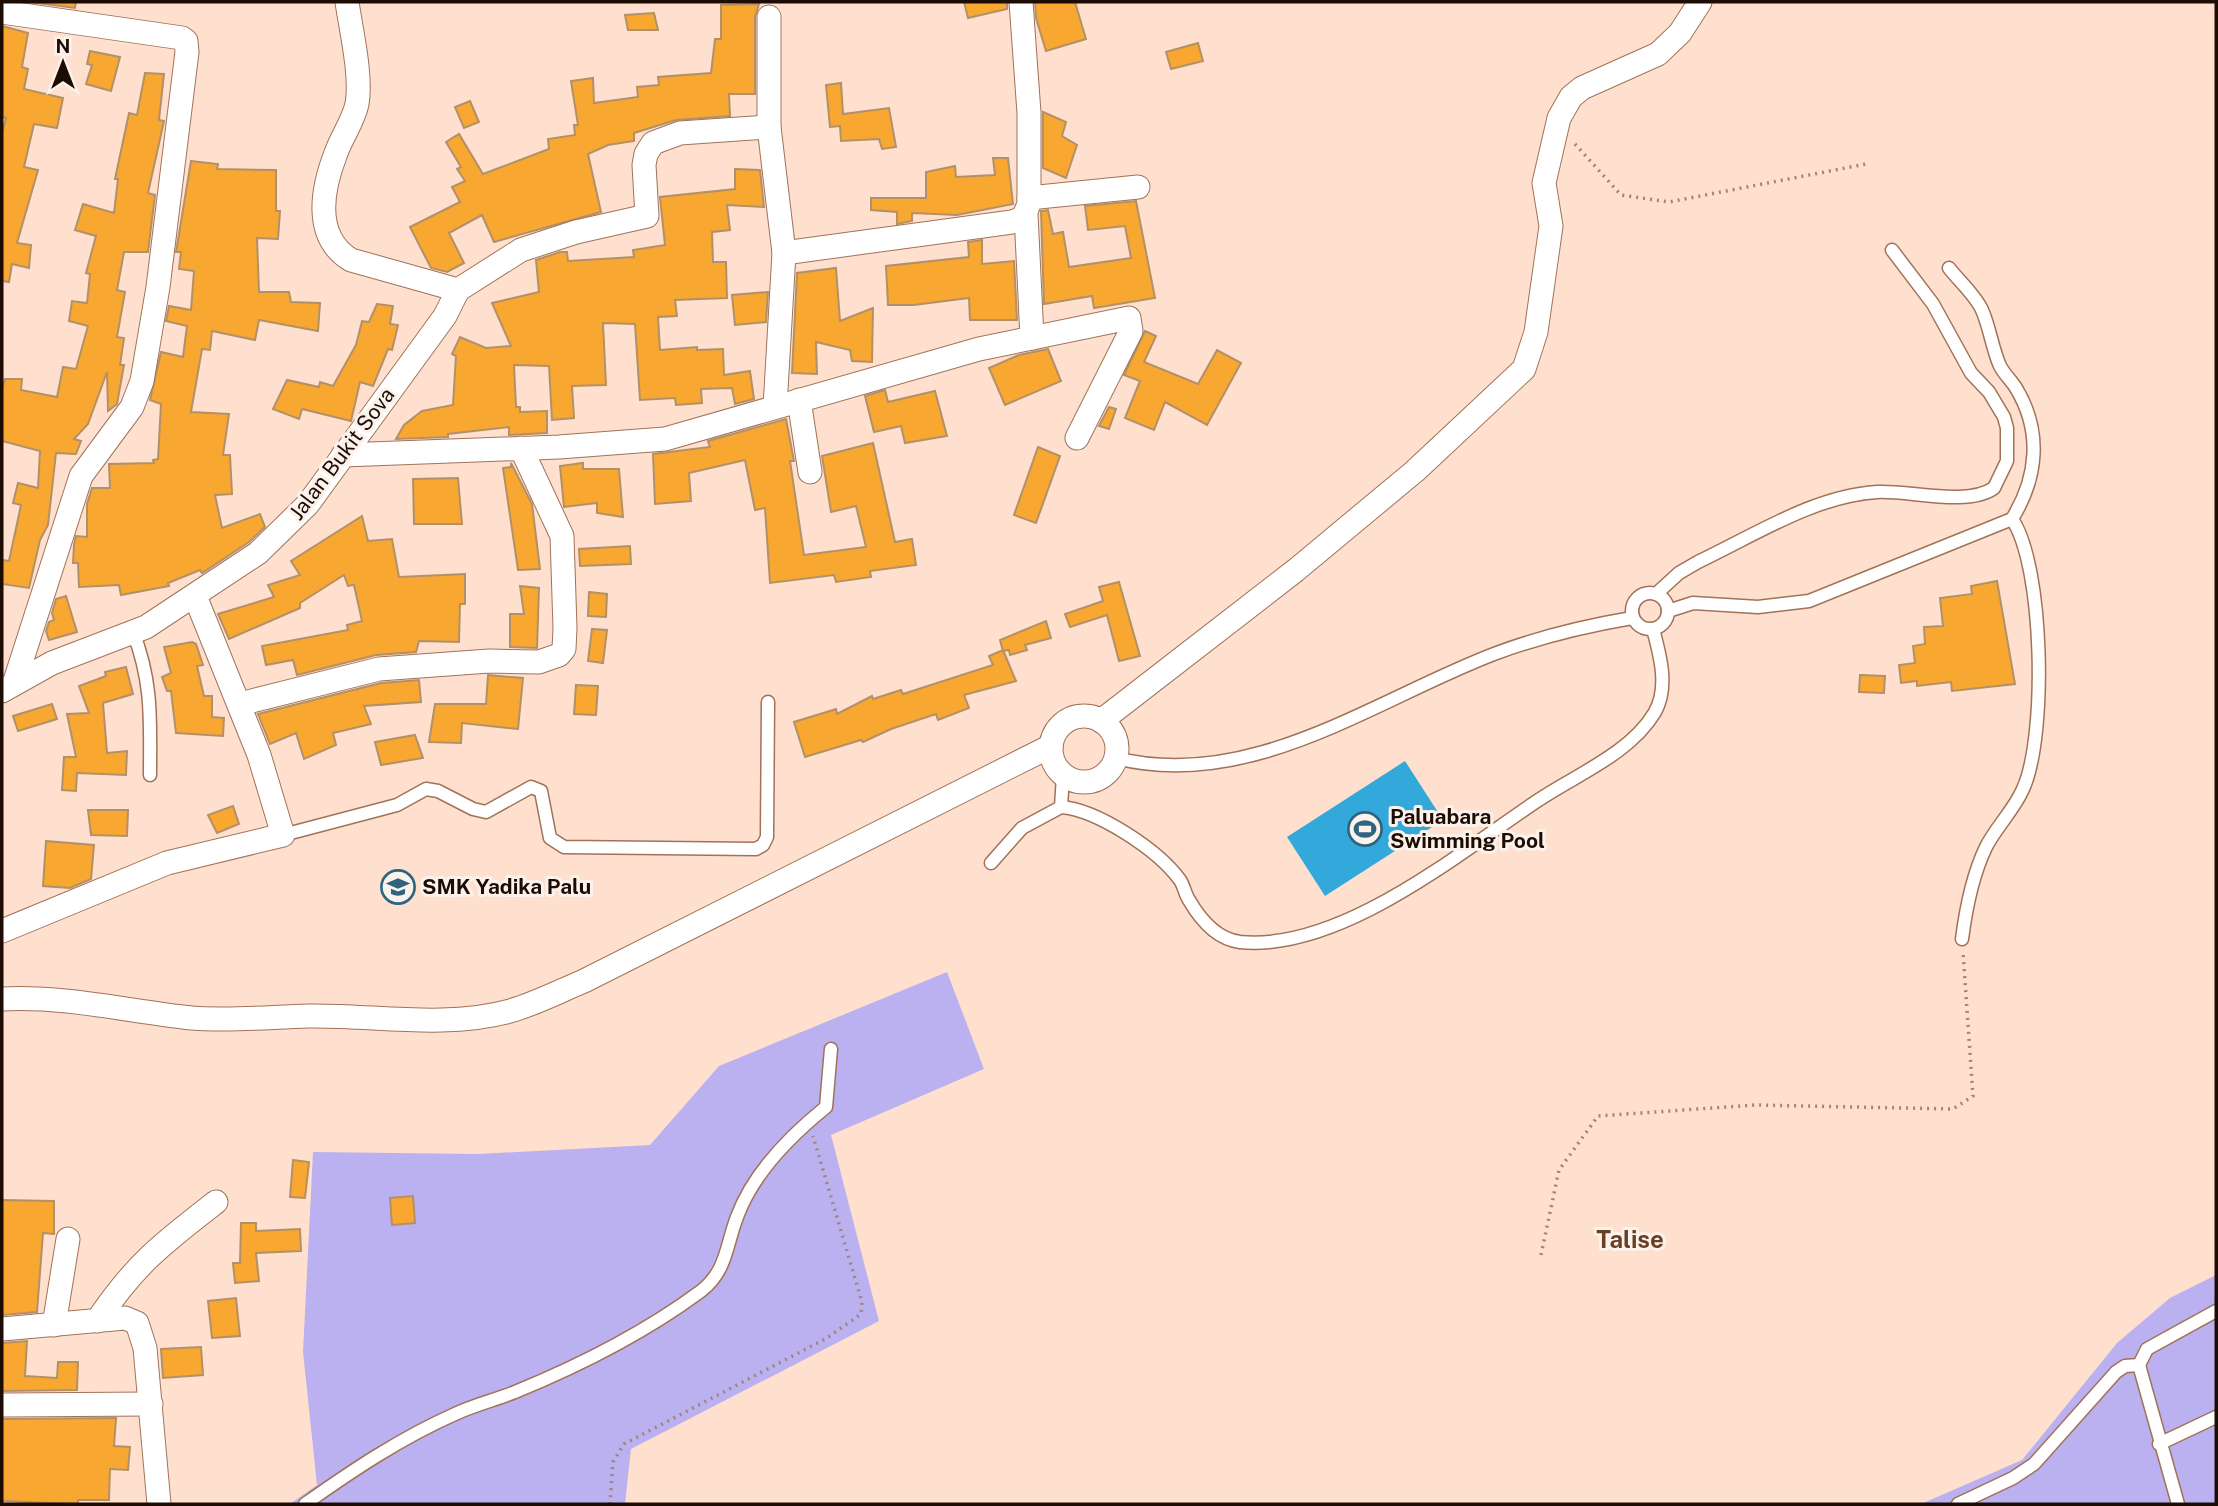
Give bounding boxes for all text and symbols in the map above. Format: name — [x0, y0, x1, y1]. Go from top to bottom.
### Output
north arrow — [28, 28, 98, 98]
text: N — [56, 35, 70, 57]
street label: Jalan Bukit Sova — [284, 383, 399, 525]
place label: Paluabara Swimming Pool — [1390, 804, 1545, 853]
sports icon: Paluabara Swimming Pool — [1346, 810, 1384, 848]
school or university icon: SMK Yadika Palu — [379, 868, 417, 906]
place label: SMK Yadika Palu — [422, 874, 591, 899]
district label: Talise — [1596, 1225, 1664, 1253]

